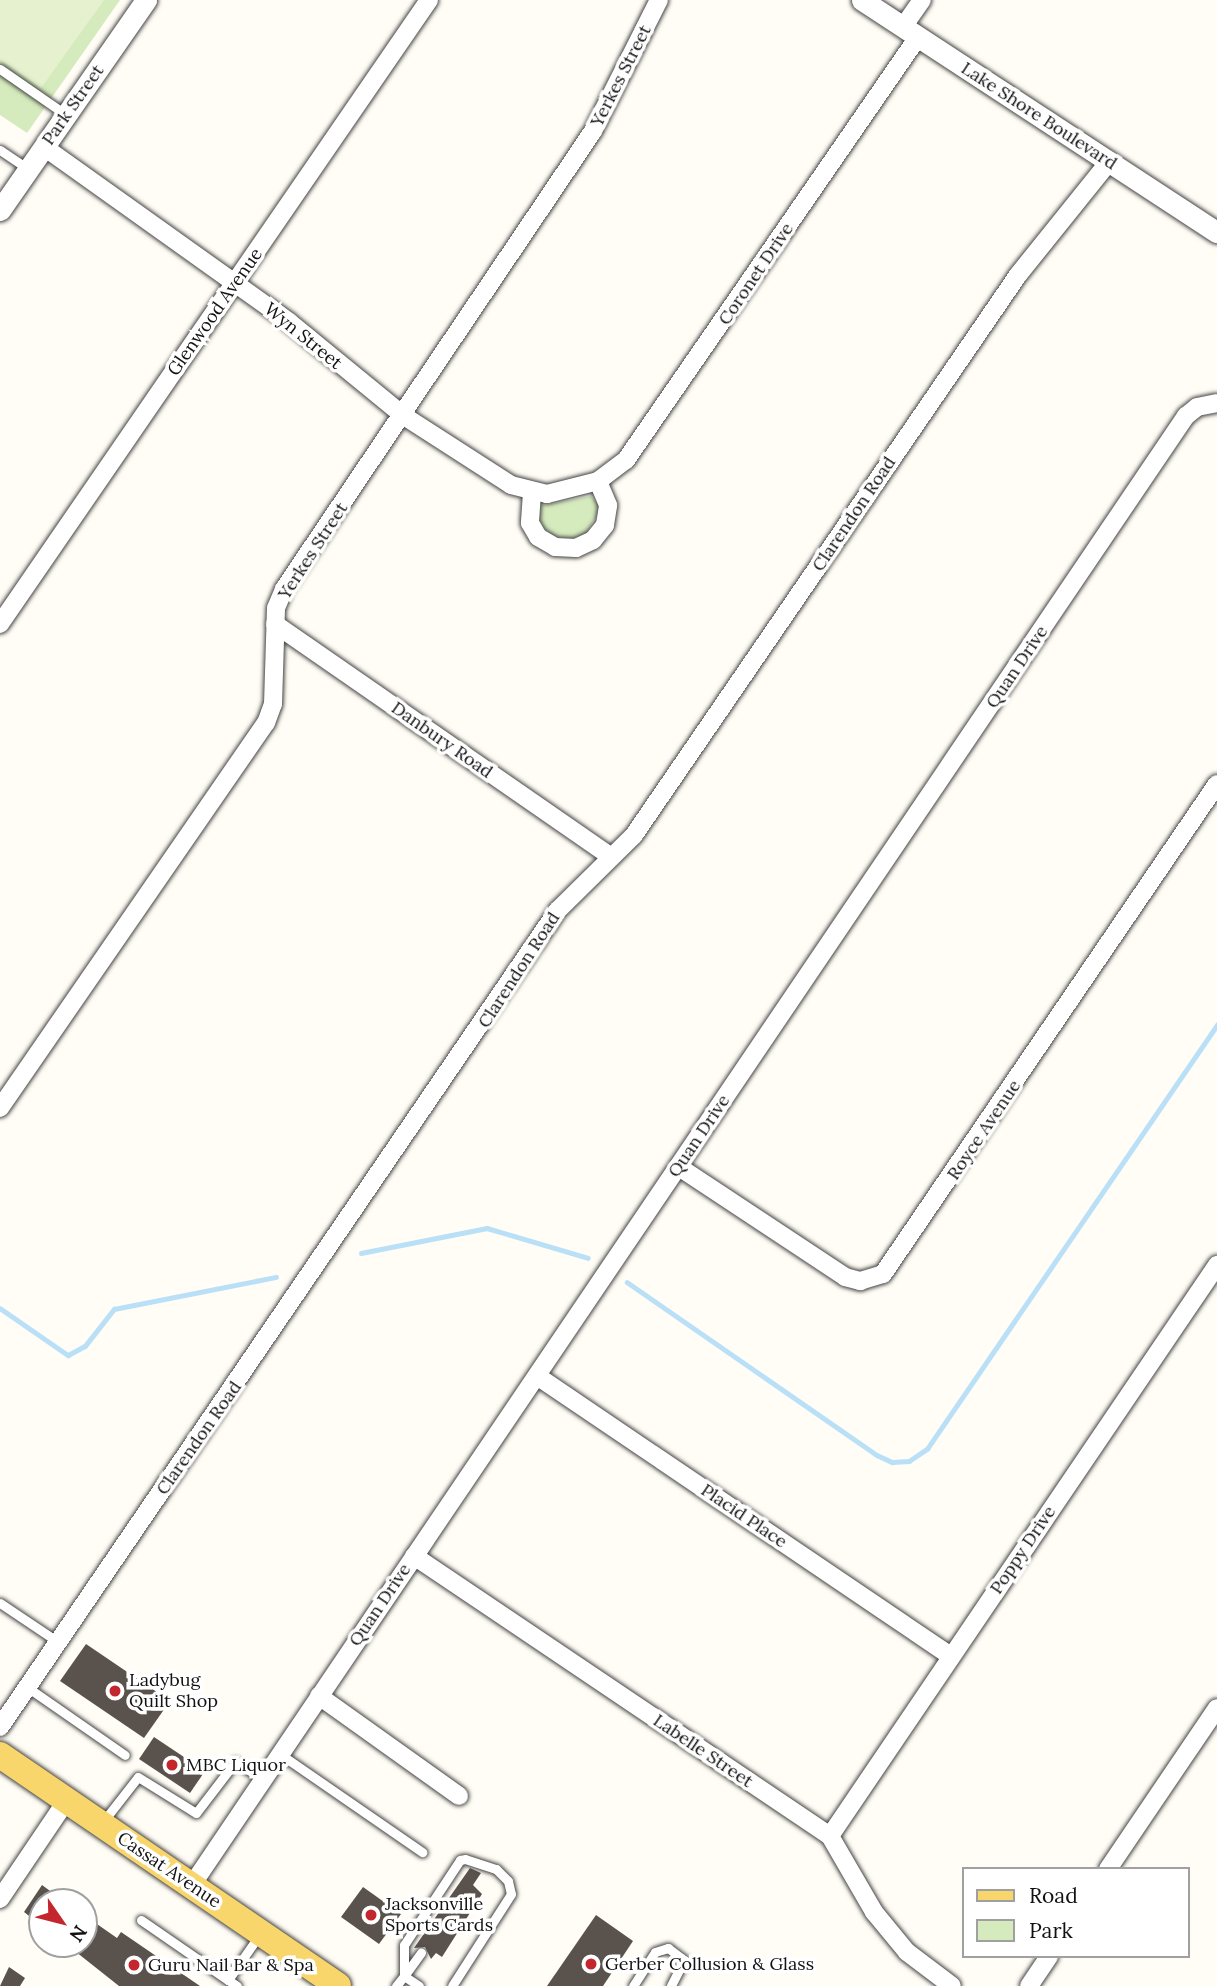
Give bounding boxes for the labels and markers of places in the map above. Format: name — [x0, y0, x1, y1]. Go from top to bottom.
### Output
place label: Ladybug Quilt Shop — [129, 1670, 218, 1712]
marker: Ladybug Quilt Shop — [107, 1683, 123, 1699]
place label: MBC Liquor — [186, 1754, 286, 1776]
marker: MBC Liquor — [164, 1757, 180, 1773]
place label: Jacksonville Sports Cards — [385, 1894, 493, 1937]
marker: Jacksonville Sports Cards — [363, 1907, 379, 1923]
place label: Gerber Collusion & Glass — [605, 1953, 814, 1975]
place label: Guru Nail Bar & Spa — [148, 1954, 314, 1976]
marker: Gerber Collusion & Glass — [583, 1956, 599, 1972]
marker: Guru Nail Bar & Spa — [126, 1957, 142, 1973]

